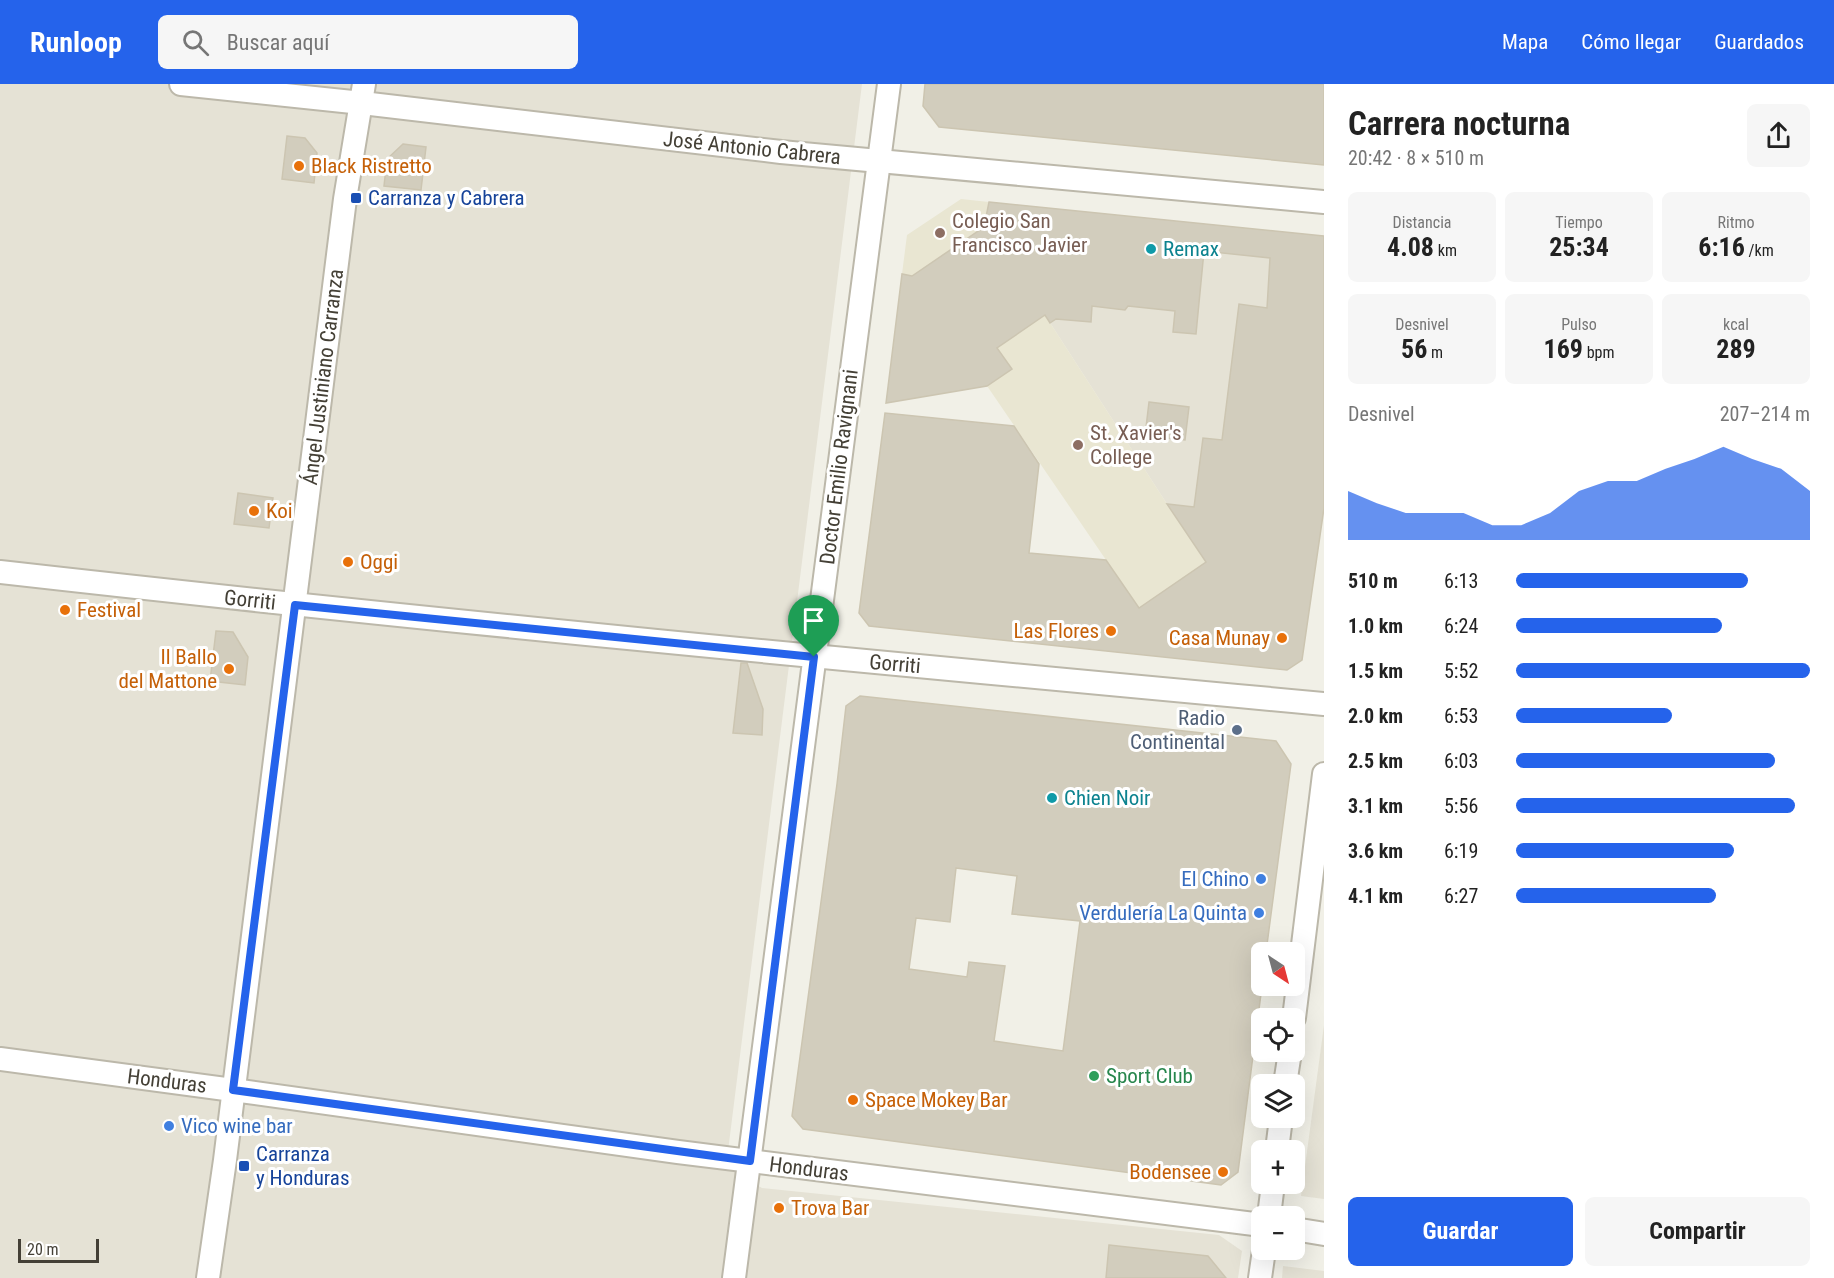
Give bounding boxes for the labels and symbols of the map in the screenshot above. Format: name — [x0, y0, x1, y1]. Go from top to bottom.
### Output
street label: José Antonio Cabrera — [662, 127, 842, 169]
place label: Black Ristretto — [311, 154, 432, 178]
marker: Black Ristretto — [292, 159, 306, 173]
place label: Carranza y Cabrera — [368, 186, 525, 210]
marker: Carranza y Cabrera — [349, 191, 363, 205]
place label: Colegio San Francisco Javier — [952, 209, 1087, 257]
marker: Colegio San Francisco Javier — [933, 226, 947, 240]
place label: Remax — [1163, 237, 1219, 261]
marker: Remax — [1144, 242, 1158, 256]
street label: Ángel Justiniano Carranza — [298, 268, 348, 486]
street label: Doctor Emilio Ravignani — [815, 368, 863, 566]
place label: St. Xavier's College — [1090, 421, 1182, 469]
marker: St. Xavier's College — [1071, 438, 1085, 452]
place label: Koi — [266, 499, 293, 523]
marker: Koi — [247, 504, 261, 518]
place label: Oggi — [360, 550, 398, 574]
marker: Oggi — [341, 555, 355, 569]
street label: Gorriti — [223, 585, 277, 615]
pin — [788, 595, 839, 657]
place label: Festival — [77, 598, 141, 622]
marker: Festival — [58, 603, 72, 617]
place label: Las Flores — [1013, 619, 1099, 643]
marker: Las Flores — [1104, 624, 1118, 638]
place label: Casa Munay — [1169, 626, 1270, 650]
marker: Casa Munay — [1275, 631, 1289, 645]
place label: Il Ballo del Mattone — [118, 645, 217, 693]
street label: Gorriti — [868, 650, 922, 678]
marker: Il Ballo del Mattone — [222, 662, 236, 676]
place label: Radio Continental — [1130, 706, 1225, 754]
marker: Radio Continental — [1230, 723, 1244, 737]
place label: Chien Noir — [1064, 786, 1150, 810]
marker: Chien Noir — [1045, 791, 1059, 805]
place label: El Chino — [1181, 867, 1249, 891]
marker: El Chino — [1254, 872, 1268, 886]
place label: Verdulería La Quinta — [1079, 901, 1247, 925]
marker: Verdulería La Quinta — [1252, 906, 1266, 920]
north arrow — [1251, 942, 1305, 996]
street label: Honduras — [126, 1064, 208, 1098]
place label: Sport Club — [1106, 1064, 1193, 1088]
marker: Sport Club — [1087, 1069, 1101, 1083]
place label: Space Mokey Bar — [865, 1088, 1008, 1112]
marker: Space Mokey Bar — [846, 1093, 860, 1107]
place label: Vico wine bar — [181, 1114, 293, 1138]
marker: Vico wine bar — [162, 1119, 176, 1133]
place label: Carranza y Honduras — [256, 1142, 350, 1190]
street label: Honduras — [768, 1152, 850, 1186]
marker: Carranza y Honduras — [237, 1159, 251, 1173]
place label: Bodensee — [1129, 1160, 1211, 1184]
marker: Bodensee — [1216, 1165, 1230, 1179]
place label: Trova Bar — [791, 1196, 869, 1220]
marker: Trova Bar — [772, 1201, 786, 1215]
scale bar — [18, 1236, 99, 1264]

